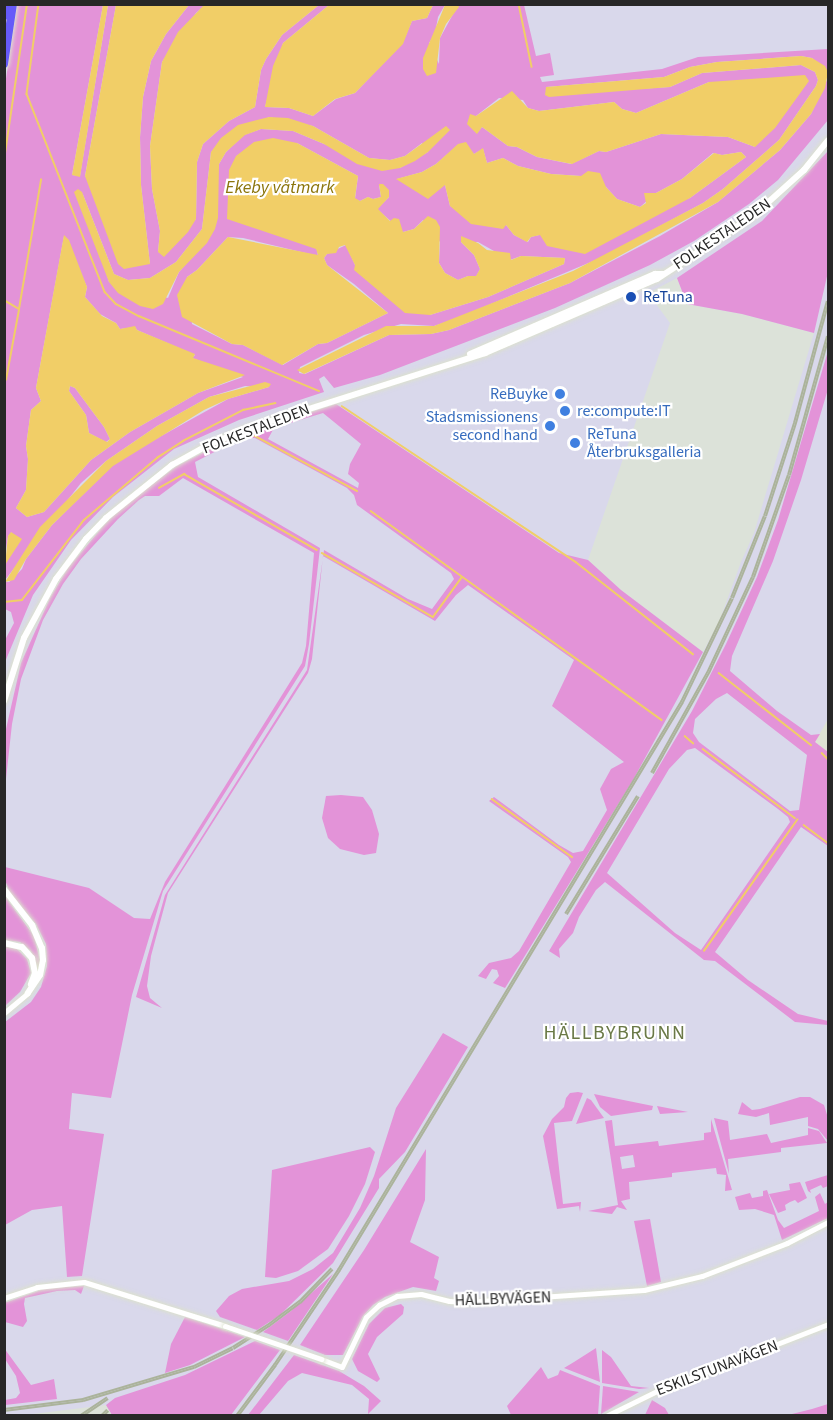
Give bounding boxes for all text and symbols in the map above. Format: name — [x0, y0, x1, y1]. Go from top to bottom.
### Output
water label: Ekeby våtmark — [225, 177, 335, 199]
street label: FOLKESTALEDEN — [670, 194, 774, 274]
place label: ReTuna — [643, 287, 693, 307]
marker: ReTuna — [624, 290, 638, 304]
place label: ReBuyke — [490, 384, 548, 404]
marker: ReBuyke — [553, 387, 567, 401]
street label: FOLKESTALEDEN — [200, 400, 312, 458]
place label: re:compute:IT — [577, 401, 671, 421]
marker: re:compute:IT — [558, 404, 572, 418]
place label: Stadsmissionens second hand — [426, 407, 538, 445]
marker: Stadsmissionens second hand — [543, 419, 557, 433]
place label: ReTuna Återbruksgalleria — [587, 424, 701, 462]
marker: ReTuna Återbruksgalleria — [568, 436, 582, 450]
district label: HÄLLBYBRUNN — [544, 1021, 686, 1045]
street label: HÄLLBYVÄGEN — [454, 1288, 552, 1310]
street label: ESKILSTUNAVÄGEN — [653, 1336, 781, 1400]

